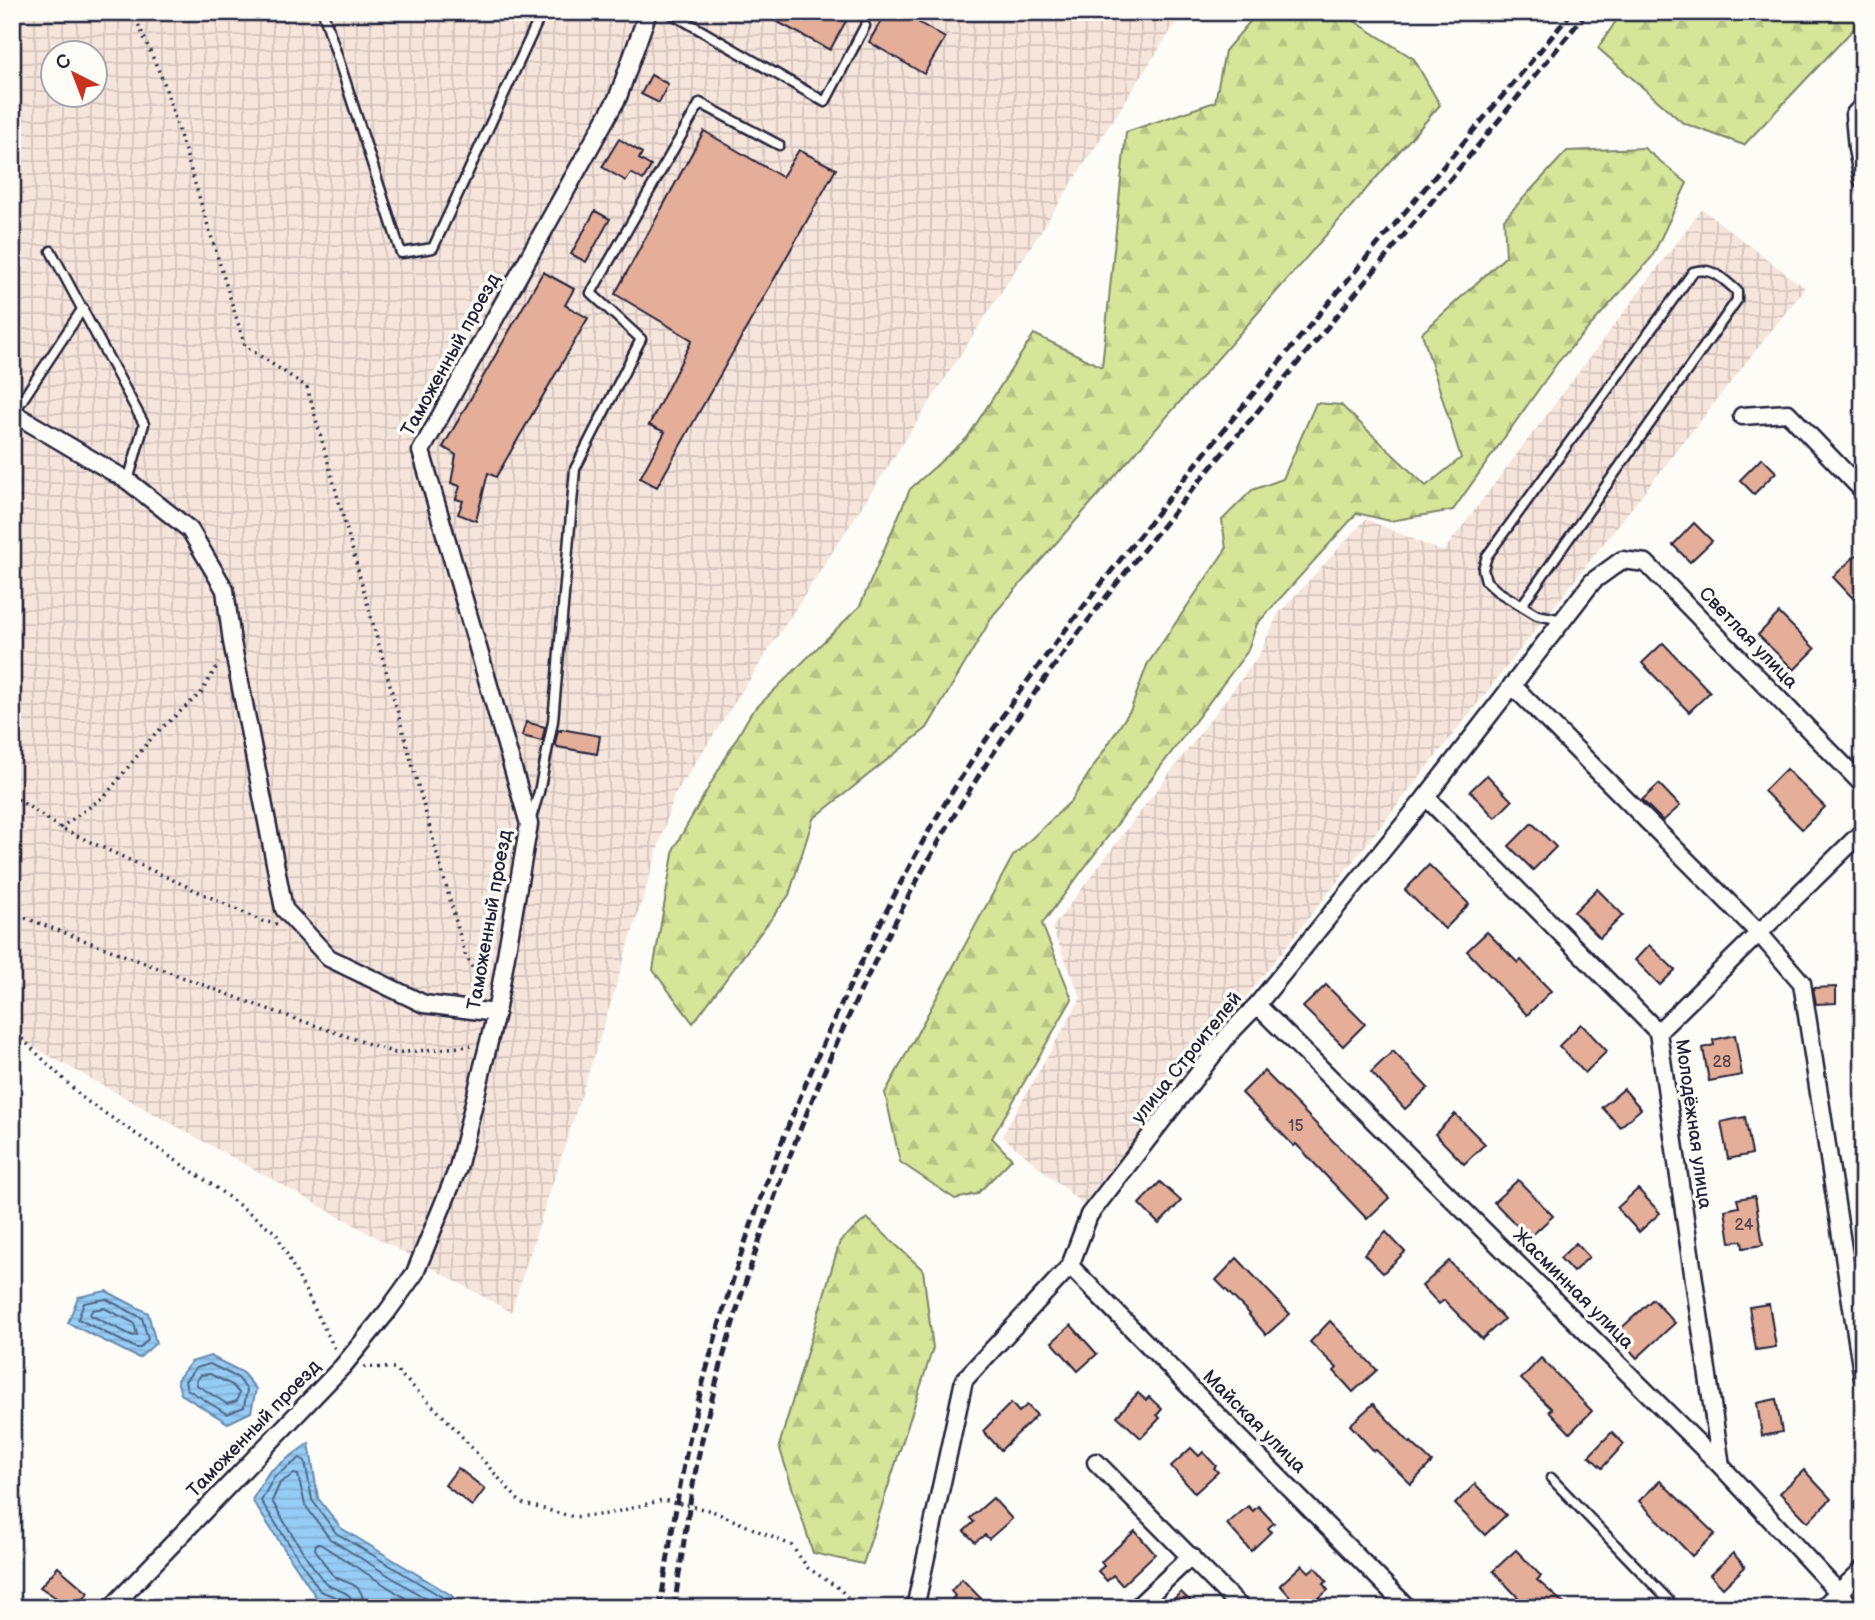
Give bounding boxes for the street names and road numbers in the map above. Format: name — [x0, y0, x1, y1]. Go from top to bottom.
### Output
street label: Таможенный проезд — [397, 269, 505, 440]
street label: Светлая улица — [1694, 582, 1802, 694]
street label: Таможенный проезд — [463, 828, 517, 1012]
street label: улица Строителей — [1127, 988, 1247, 1128]
street label: Молодёжная улица — [1670, 1038, 1716, 1210]
street label: Жасминная улица — [1508, 1224, 1638, 1354]
street label: Таможенный проезд — [182, 1355, 326, 1503]
street label: Майская улица — [1198, 1366, 1310, 1478]

